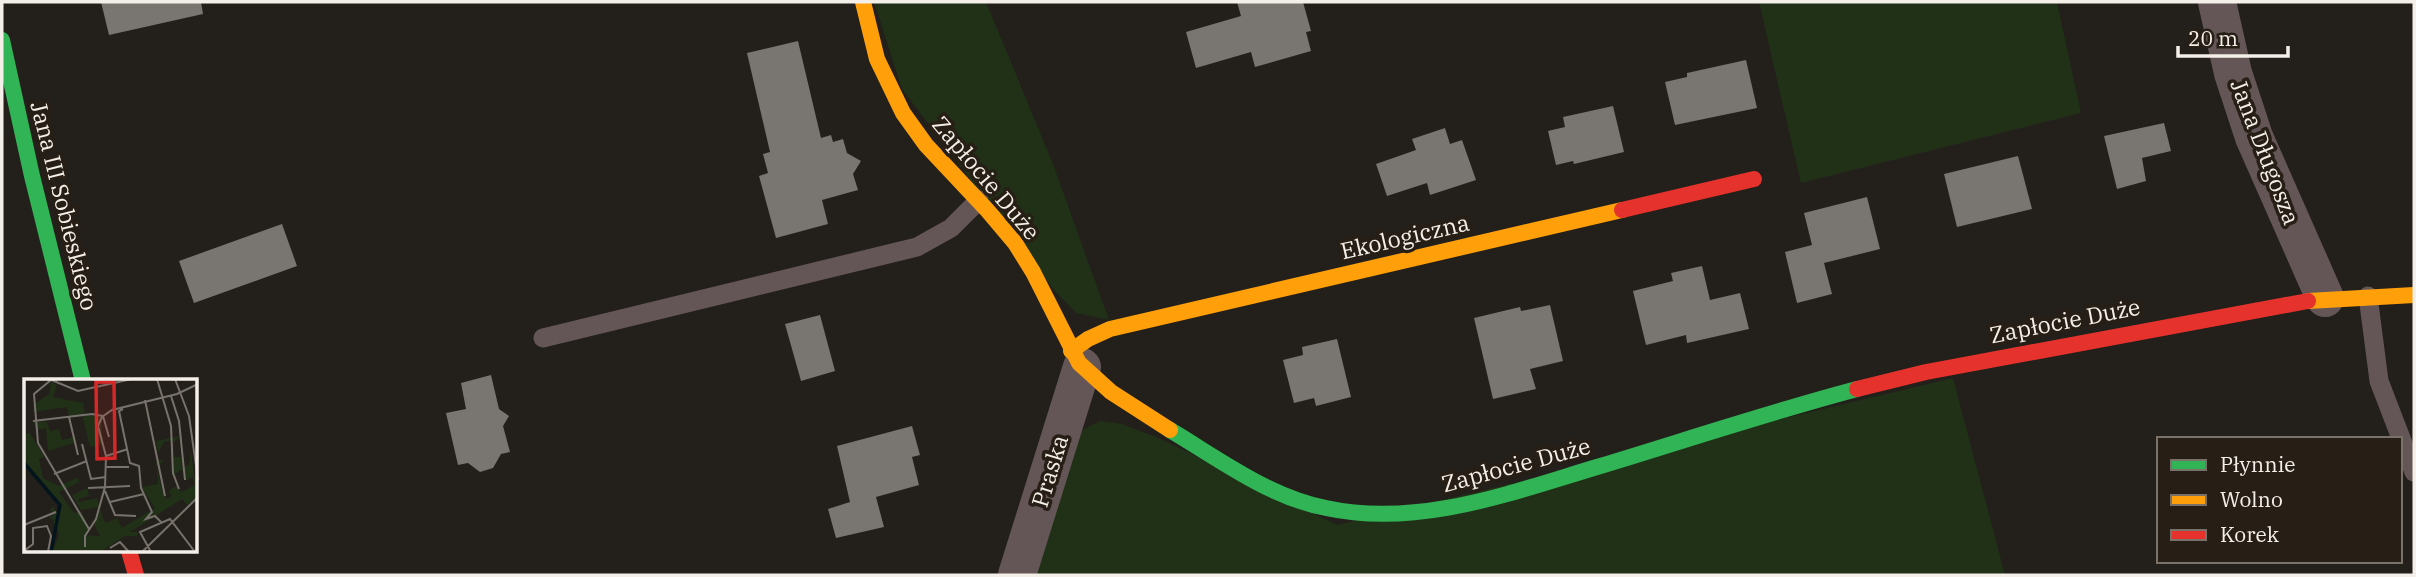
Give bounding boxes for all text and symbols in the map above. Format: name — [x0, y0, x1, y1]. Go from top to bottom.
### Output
scale bar — [2178, 14, 2288, 58]
text: 20 m — [2188, 24, 2238, 52]
street label: Jana Długosza — [2224, 75, 2307, 229]
street label: Jana III Sobieskiego — [25, 98, 105, 313]
street label: Zapłocie Duże — [926, 109, 1047, 245]
street label: Ekologiczna — [1337, 207, 1472, 265]
street label: Zapłocie Duże — [1987, 291, 2143, 349]
inset map — [24, 379, 198, 552]
street label: Zapłocie Duże — [1438, 430, 1593, 498]
street label: Praska — [1024, 431, 1074, 511]
legend — [2157, 437, 2402, 563]
text: Płynnie — [2220, 450, 2296, 478]
text: Wolno — [2220, 485, 2283, 513]
text: Korek — [2220, 520, 2280, 548]

